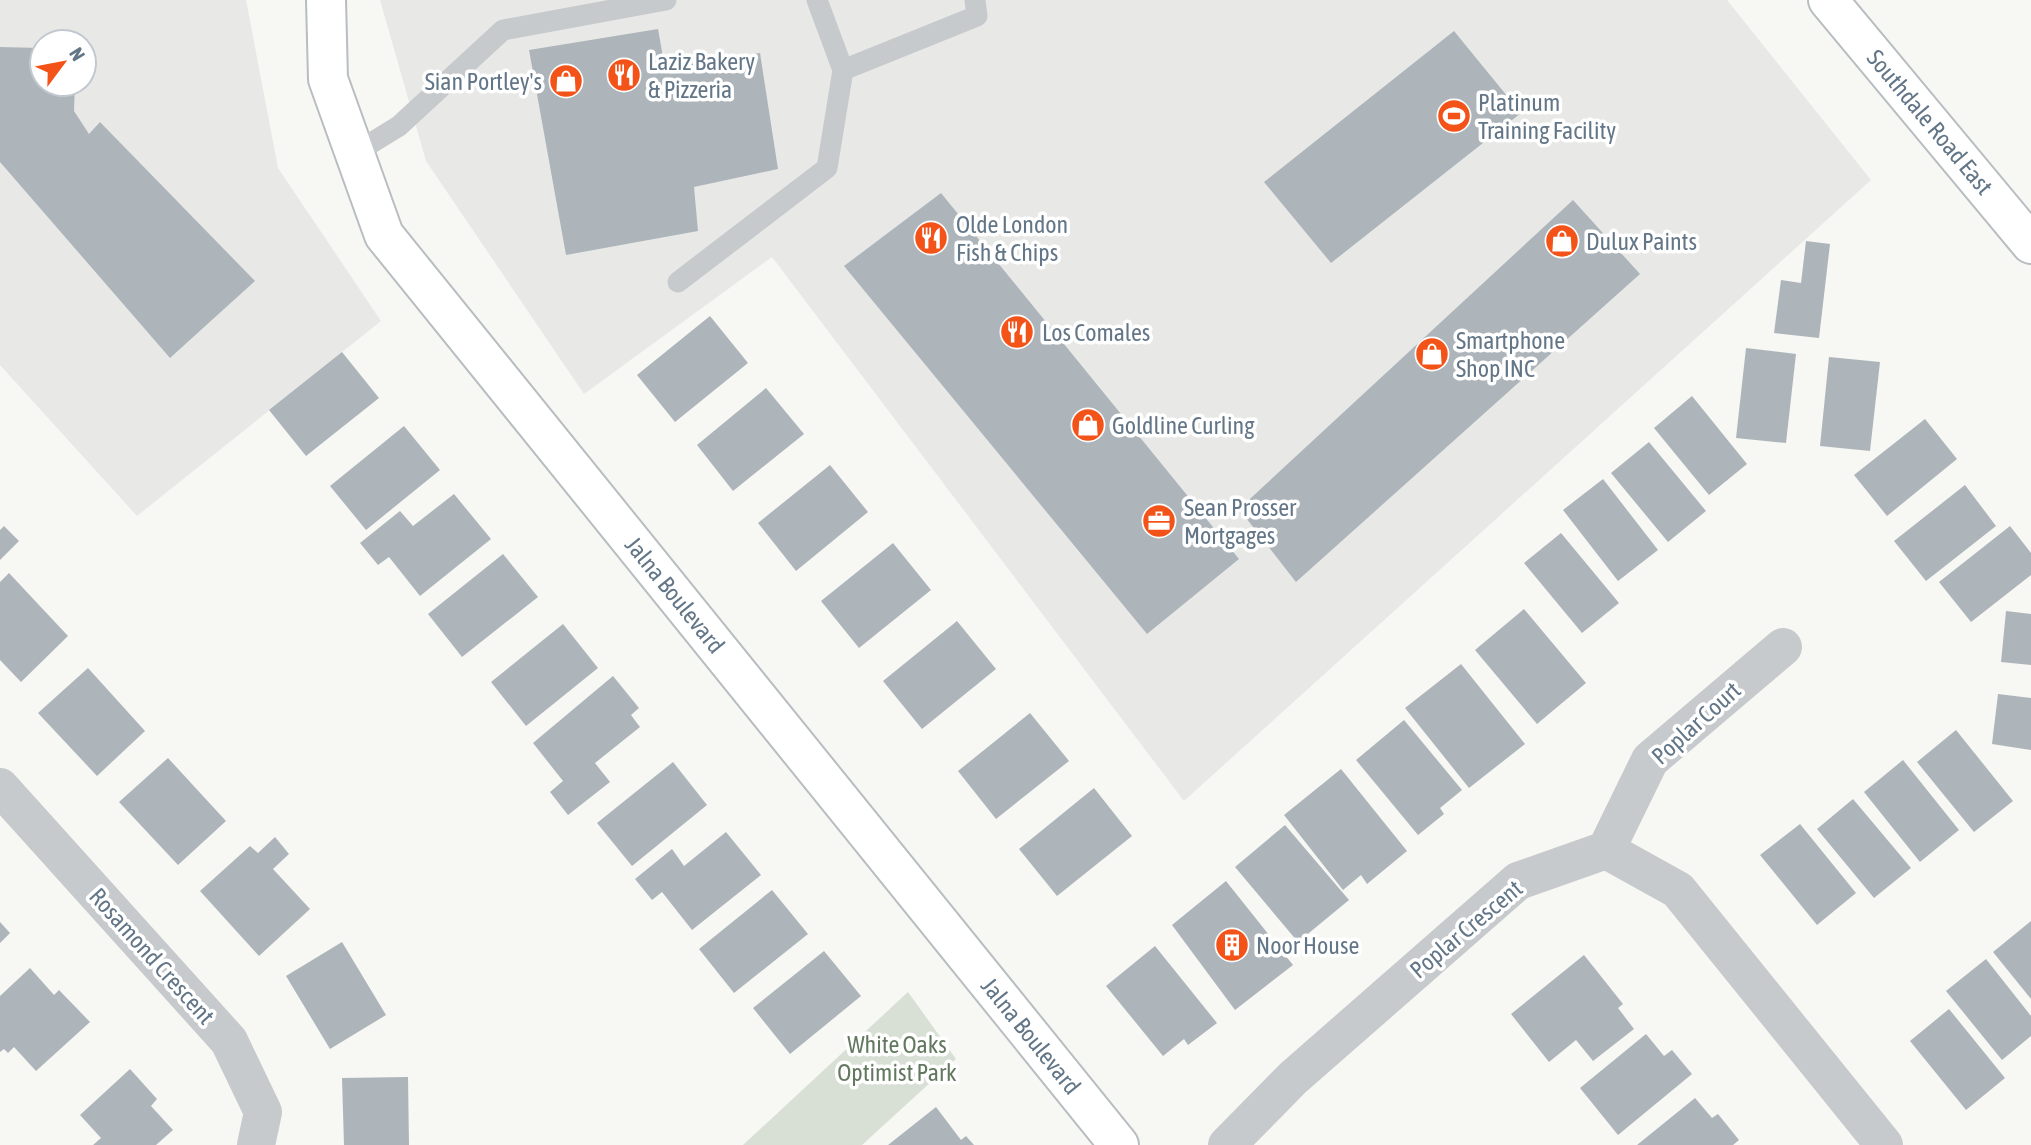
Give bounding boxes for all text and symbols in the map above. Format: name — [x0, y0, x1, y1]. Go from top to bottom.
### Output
north arrow — [28, 28, 98, 98]
text: N — [65, 43, 90, 65]
street label: Southdale Road East — [1862, 44, 1998, 200]
place label: Laziz Bakery & Pizzeria — [648, 48, 755, 103]
restaurant icon: Laziz Bakery & Pizzeria — [605, 56, 643, 94]
shop icon: Sian Portley's — [547, 62, 585, 100]
place label: Sian Portley's — [425, 68, 542, 95]
place label: Platinum Training Facility — [1478, 89, 1616, 144]
sports icon: Platinum Training Facility — [1435, 97, 1473, 135]
place label: Olde London Fish & Chips — [956, 211, 1068, 266]
restaurant icon: Olde London Fish & Chips — [912, 219, 950, 257]
shop icon: Dulux Paints — [1543, 222, 1581, 260]
place label: Dulux Paints — [1586, 228, 1697, 255]
restaurant icon: Los Comales — [998, 313, 1036, 351]
place label: Los Comales — [1042, 319, 1150, 346]
place label: Smartphone Shop INC — [1456, 327, 1565, 382]
shop icon: Smartphone Shop INC — [1413, 335, 1451, 373]
shop icon: Goldline Curling — [1069, 406, 1107, 444]
place label: Goldline Curling — [1112, 412, 1255, 439]
place label: Sean Prosser Mortgages — [1184, 494, 1297, 549]
office icon: Sean Prosser Mortgages — [1140, 502, 1178, 540]
street label: Jalna Boulevard — [620, 531, 730, 659]
street label: Poplar Court — [1646, 676, 1746, 770]
street label: Poplar Crescent — [1405, 874, 1527, 984]
street label: Rosamond Crescent — [84, 883, 220, 1030]
building icon: Noor House — [1213, 926, 1251, 964]
place label: Noor House — [1256, 932, 1359, 959]
street label: Jalna Boulevard — [976, 972, 1086, 1100]
park label: White Oaks Optimist Park — [837, 1031, 957, 1086]

